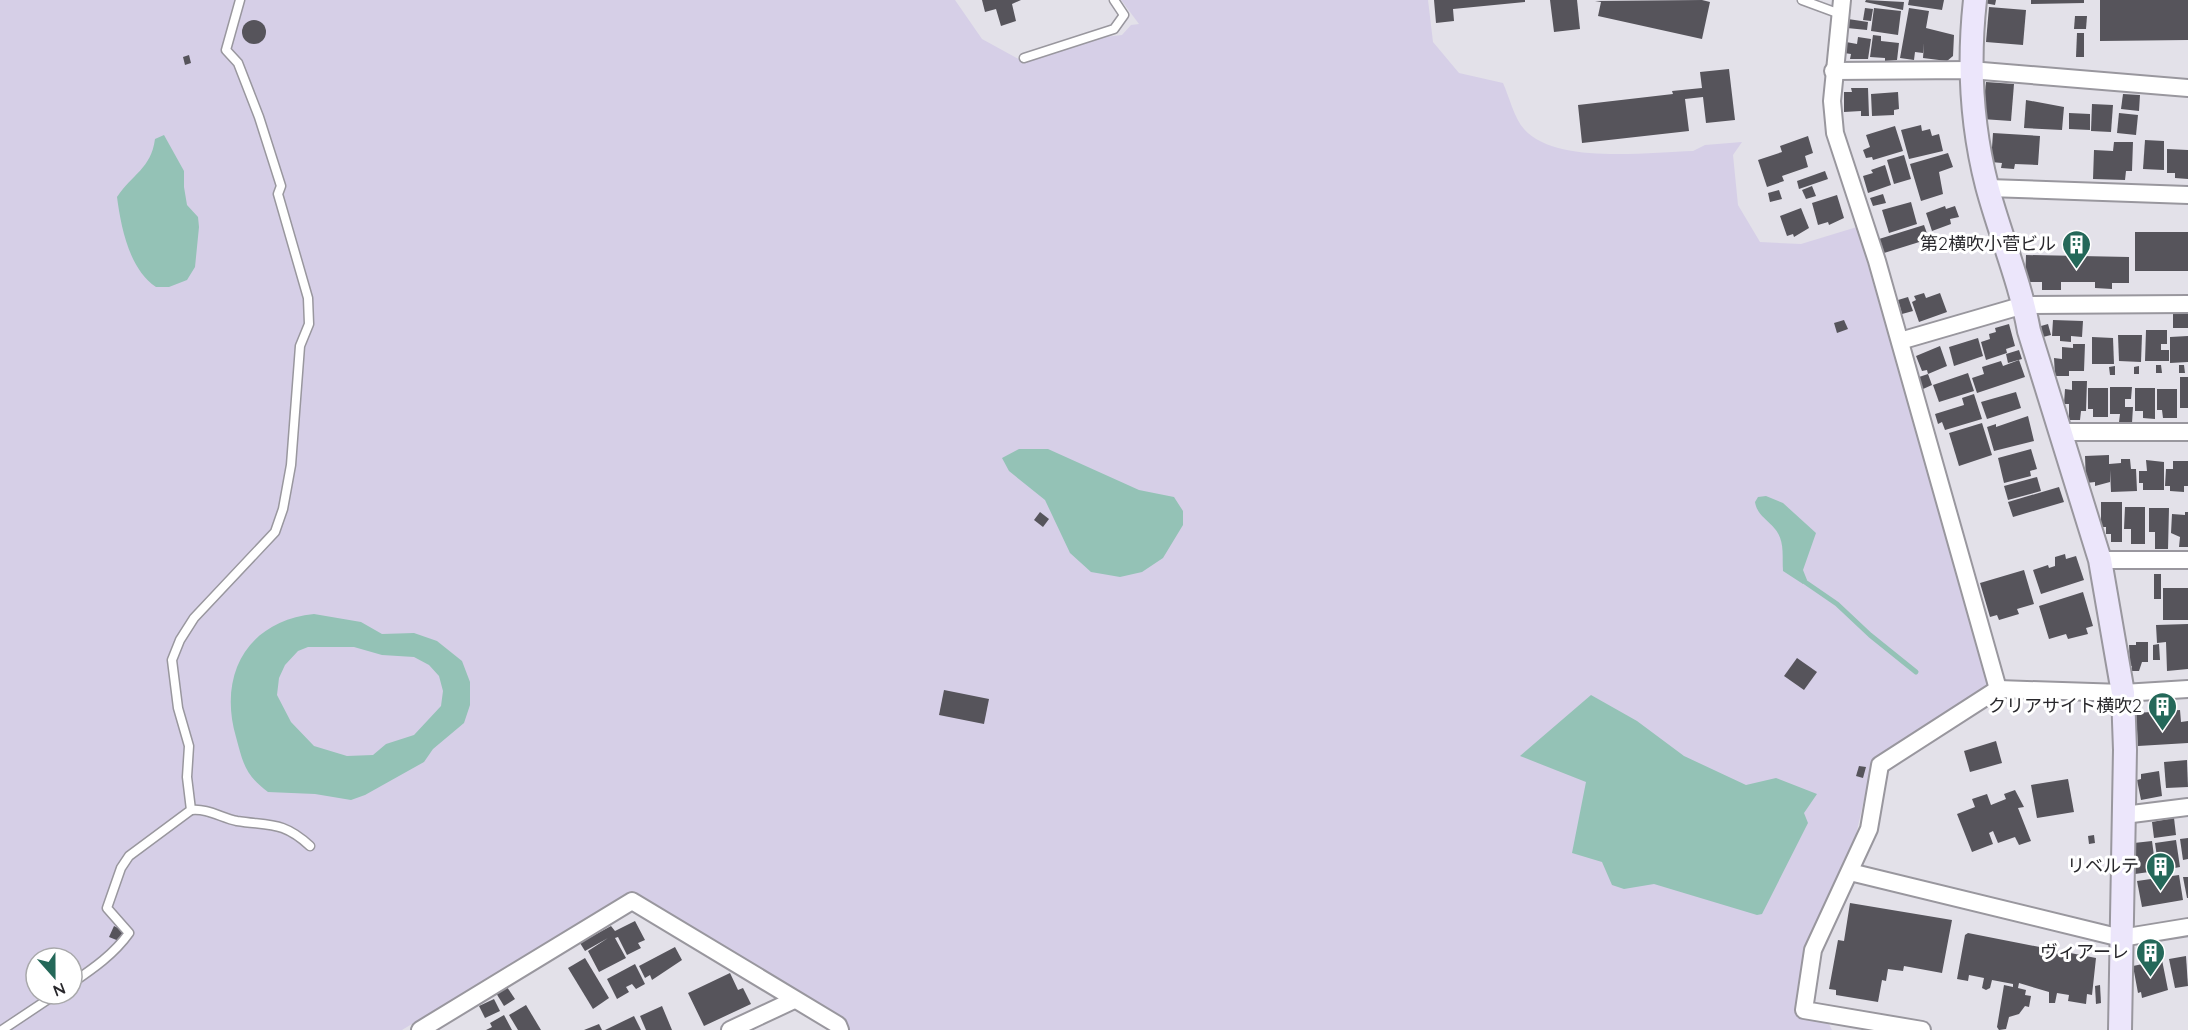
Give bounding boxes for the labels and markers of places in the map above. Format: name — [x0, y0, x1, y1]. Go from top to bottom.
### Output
building icon: 第2横吹小菅ビル — [2061, 228, 2093, 270]
place label: 第2横吹小菅ビル — [1920, 232, 2056, 255]
building icon: クリアサイト横吹2 — [2147, 690, 2179, 732]
place label: クリアサイト横吹2 — [1988, 694, 2142, 717]
building icon: リベルテ — [2144, 850, 2176, 892]
place label: リベルテ — [2067, 854, 2139, 877]
building icon: ヴィアーレ — [2134, 936, 2166, 978]
place label: ヴィアーレ — [2040, 940, 2129, 963]

